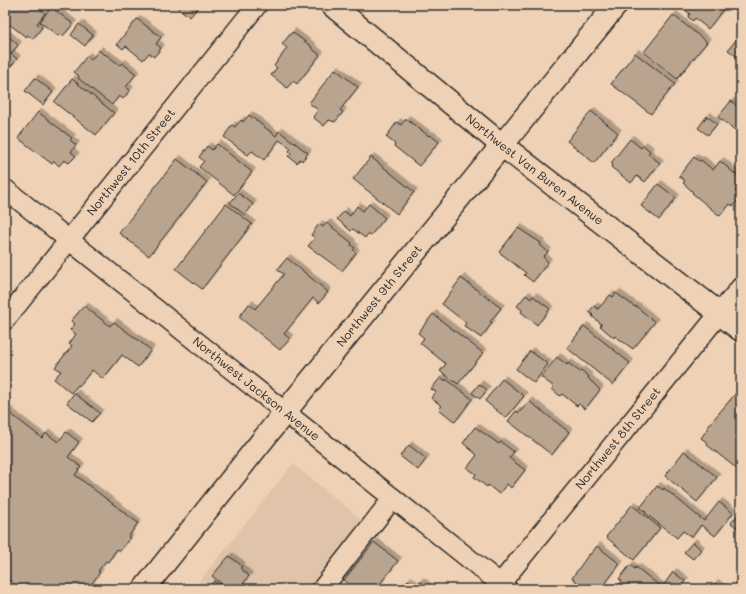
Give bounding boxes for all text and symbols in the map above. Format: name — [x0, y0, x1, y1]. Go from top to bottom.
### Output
street label: Northwest 10th Street — [83, 105, 178, 218]
street label: Northwest Van Buren Avenue — [463, 110, 607, 228]
street label: Northwest 9th Street — [332, 241, 425, 350]
street label: Northwest Jackson Avenue — [190, 333, 324, 444]
street label: Northwest 8th Street — [571, 383, 664, 492]

